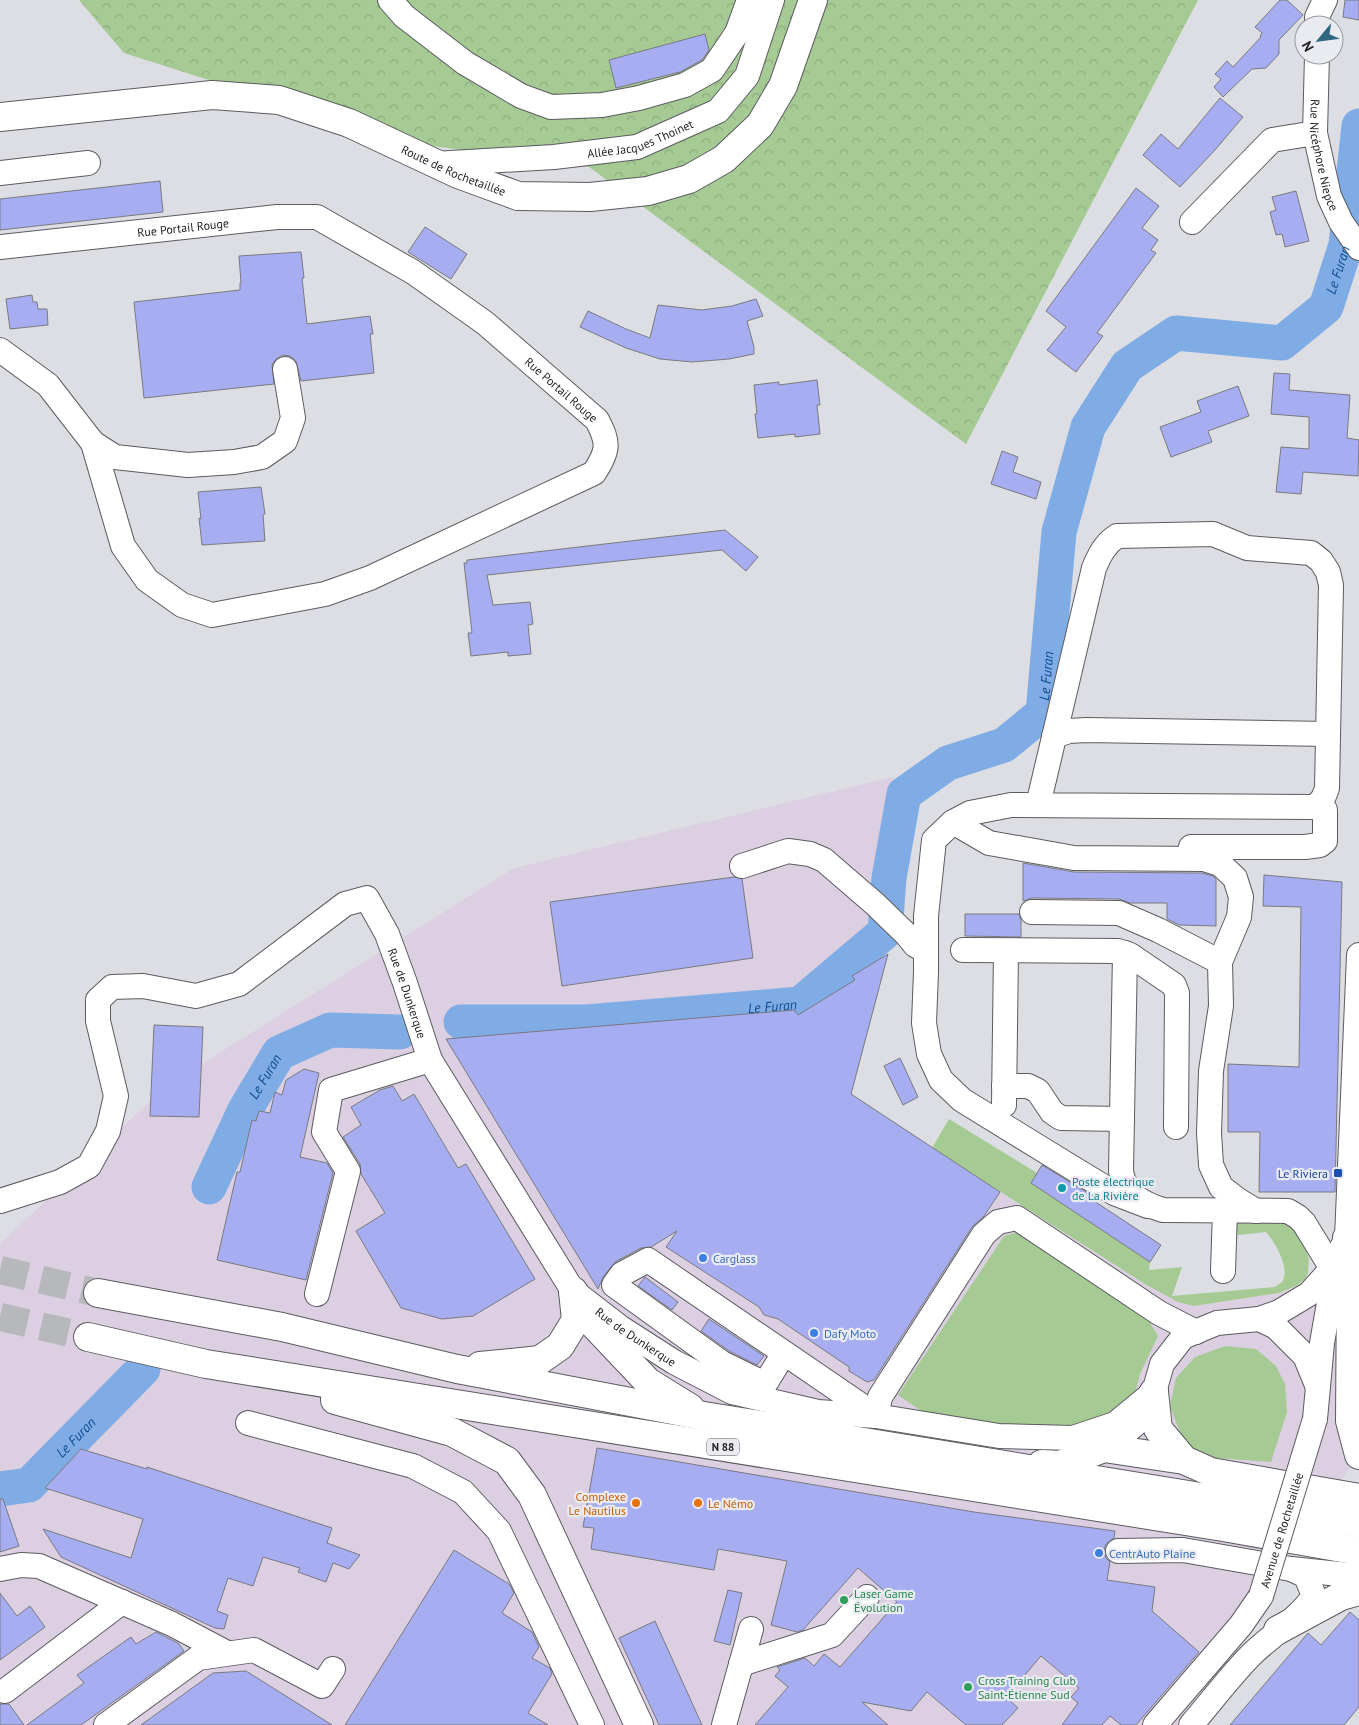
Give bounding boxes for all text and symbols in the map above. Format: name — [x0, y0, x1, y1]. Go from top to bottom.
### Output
north arrow — [1294, 15, 1344, 65]
text: N — [1298, 38, 1318, 55]
street label: Rue Nicéphore Niepce — [1307, 99, 1342, 213]
street label: Allée Jacques Thoinet — [586, 116, 695, 160]
street label: Route de Rochetaillée — [399, 141, 508, 198]
street label: Rue Portail Rouge — [136, 215, 229, 240]
water label: Le Furan — [1322, 244, 1354, 296]
street label: Rue Portail Rouge — [522, 354, 601, 425]
water label: Le Furan — [1035, 650, 1057, 701]
street label: Rue de Dunkerque — [385, 946, 430, 1040]
water label: Le Furan — [747, 995, 798, 1017]
water label: Le Furan — [245, 1051, 285, 1102]
place label: Le Riviera — [1278, 1166, 1328, 1181]
marker: Le Riviera — [1332, 1167, 1344, 1179]
place label: Poste électrique de La Rivière — [1072, 1174, 1154, 1203]
marker: Poste électrique de La Rivière — [1056, 1182, 1068, 1194]
place label: Carglass — [713, 1251, 756, 1266]
marker: Carglass — [697, 1252, 709, 1264]
street label: Rue de Dunkerque — [593, 1304, 679, 1369]
place label: Dafy Moto — [824, 1326, 876, 1341]
marker: Dafy Moto — [808, 1327, 820, 1339]
water label: Le Furan — [52, 1413, 100, 1461]
road number: N 88 — [707, 1438, 739, 1455]
street label: Avenue de Rochetaillée — [1256, 1470, 1306, 1590]
place label: Complexe Le Nautilus — [568, 1489, 626, 1518]
place label: Le Némo — [708, 1496, 753, 1511]
marker: Complexe Le Nautilus — [630, 1497, 642, 1509]
marker: Le Némo — [692, 1497, 704, 1509]
place label: CentrAuto Plaine — [1109, 1546, 1195, 1561]
marker: CentrAuto Plaine — [1093, 1547, 1105, 1559]
place label: Laser Game Évolution — [854, 1586, 914, 1615]
marker: Laser Game Évolution — [838, 1594, 850, 1606]
place label: Cross Training Club Saint-Étienne Sud — [978, 1673, 1076, 1702]
marker: Cross Training Club Saint-Étienne Sud — [962, 1681, 974, 1693]

